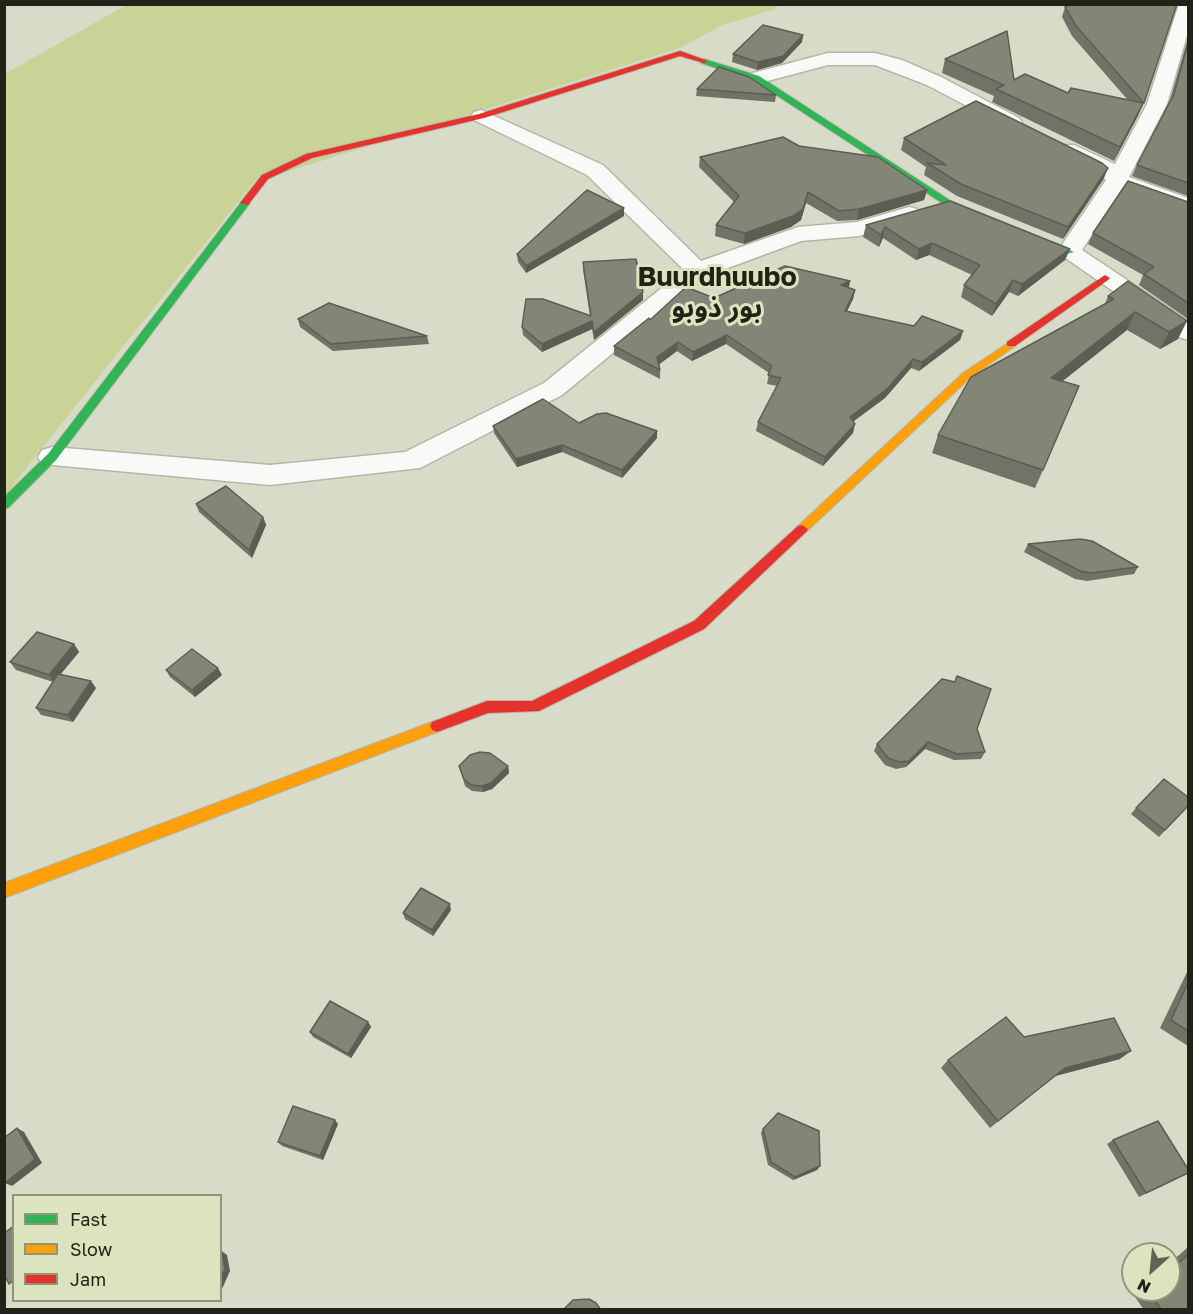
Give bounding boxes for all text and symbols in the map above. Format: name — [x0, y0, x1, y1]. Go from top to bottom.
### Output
district label: Buurdhuubo بور ذوبو — [637, 261, 797, 324]
legend — [12, 1194, 222, 1302]
text: Fast — [70, 1208, 107, 1230]
text: Slow — [70, 1238, 112, 1260]
north arrow — [1121, 1242, 1181, 1302]
text: Jam — [70, 1268, 106, 1290]
text: N — [1134, 1275, 1154, 1298]

